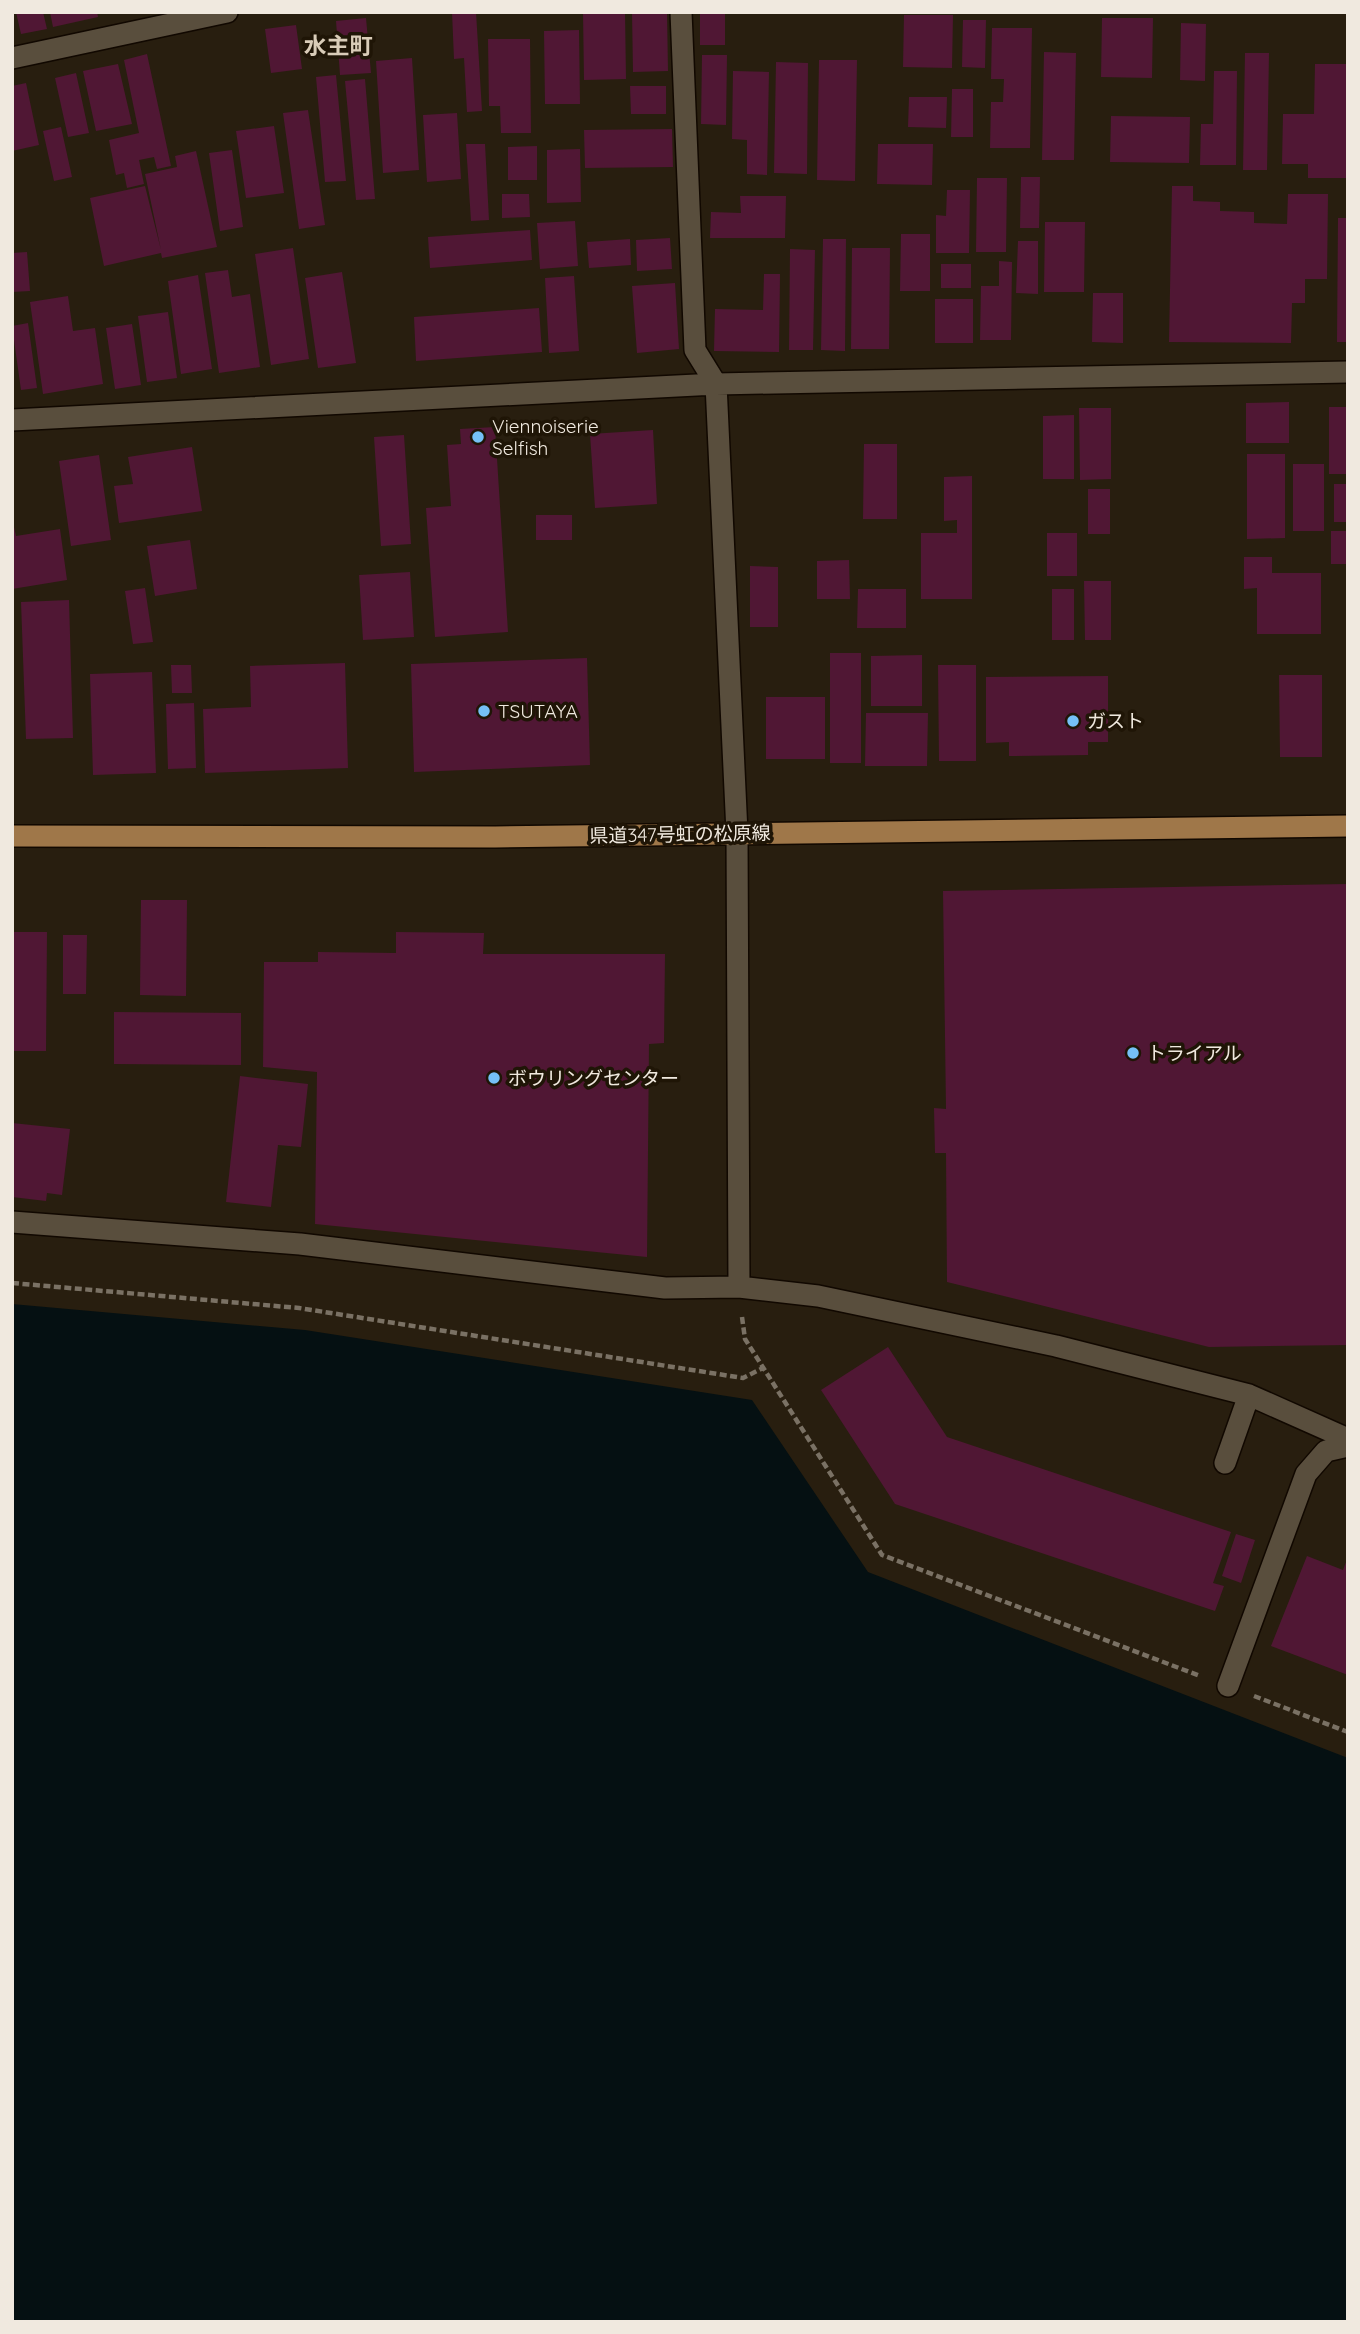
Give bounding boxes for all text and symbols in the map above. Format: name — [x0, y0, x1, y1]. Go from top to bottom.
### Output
district label: 水主町 — [304, 31, 373, 60]
place label: Viennoiserie Selfish — [492, 414, 599, 460]
marker: Viennoiserie Selfish — [470, 429, 486, 445]
place label: TSUTAYA — [498, 699, 578, 723]
marker: TSUTAYA — [476, 703, 492, 719]
place label: ガスト — [1087, 709, 1144, 733]
marker: ガスト — [1065, 713, 1081, 729]
street label: 県道347号虹の松原線 — [589, 820, 771, 848]
place label: トライアル — [1147, 1041, 1242, 1065]
marker: トライアル — [1125, 1045, 1141, 1061]
place label: ボウリングセンター — [508, 1066, 679, 1090]
marker: ボウリングセンター — [486, 1070, 502, 1086]

